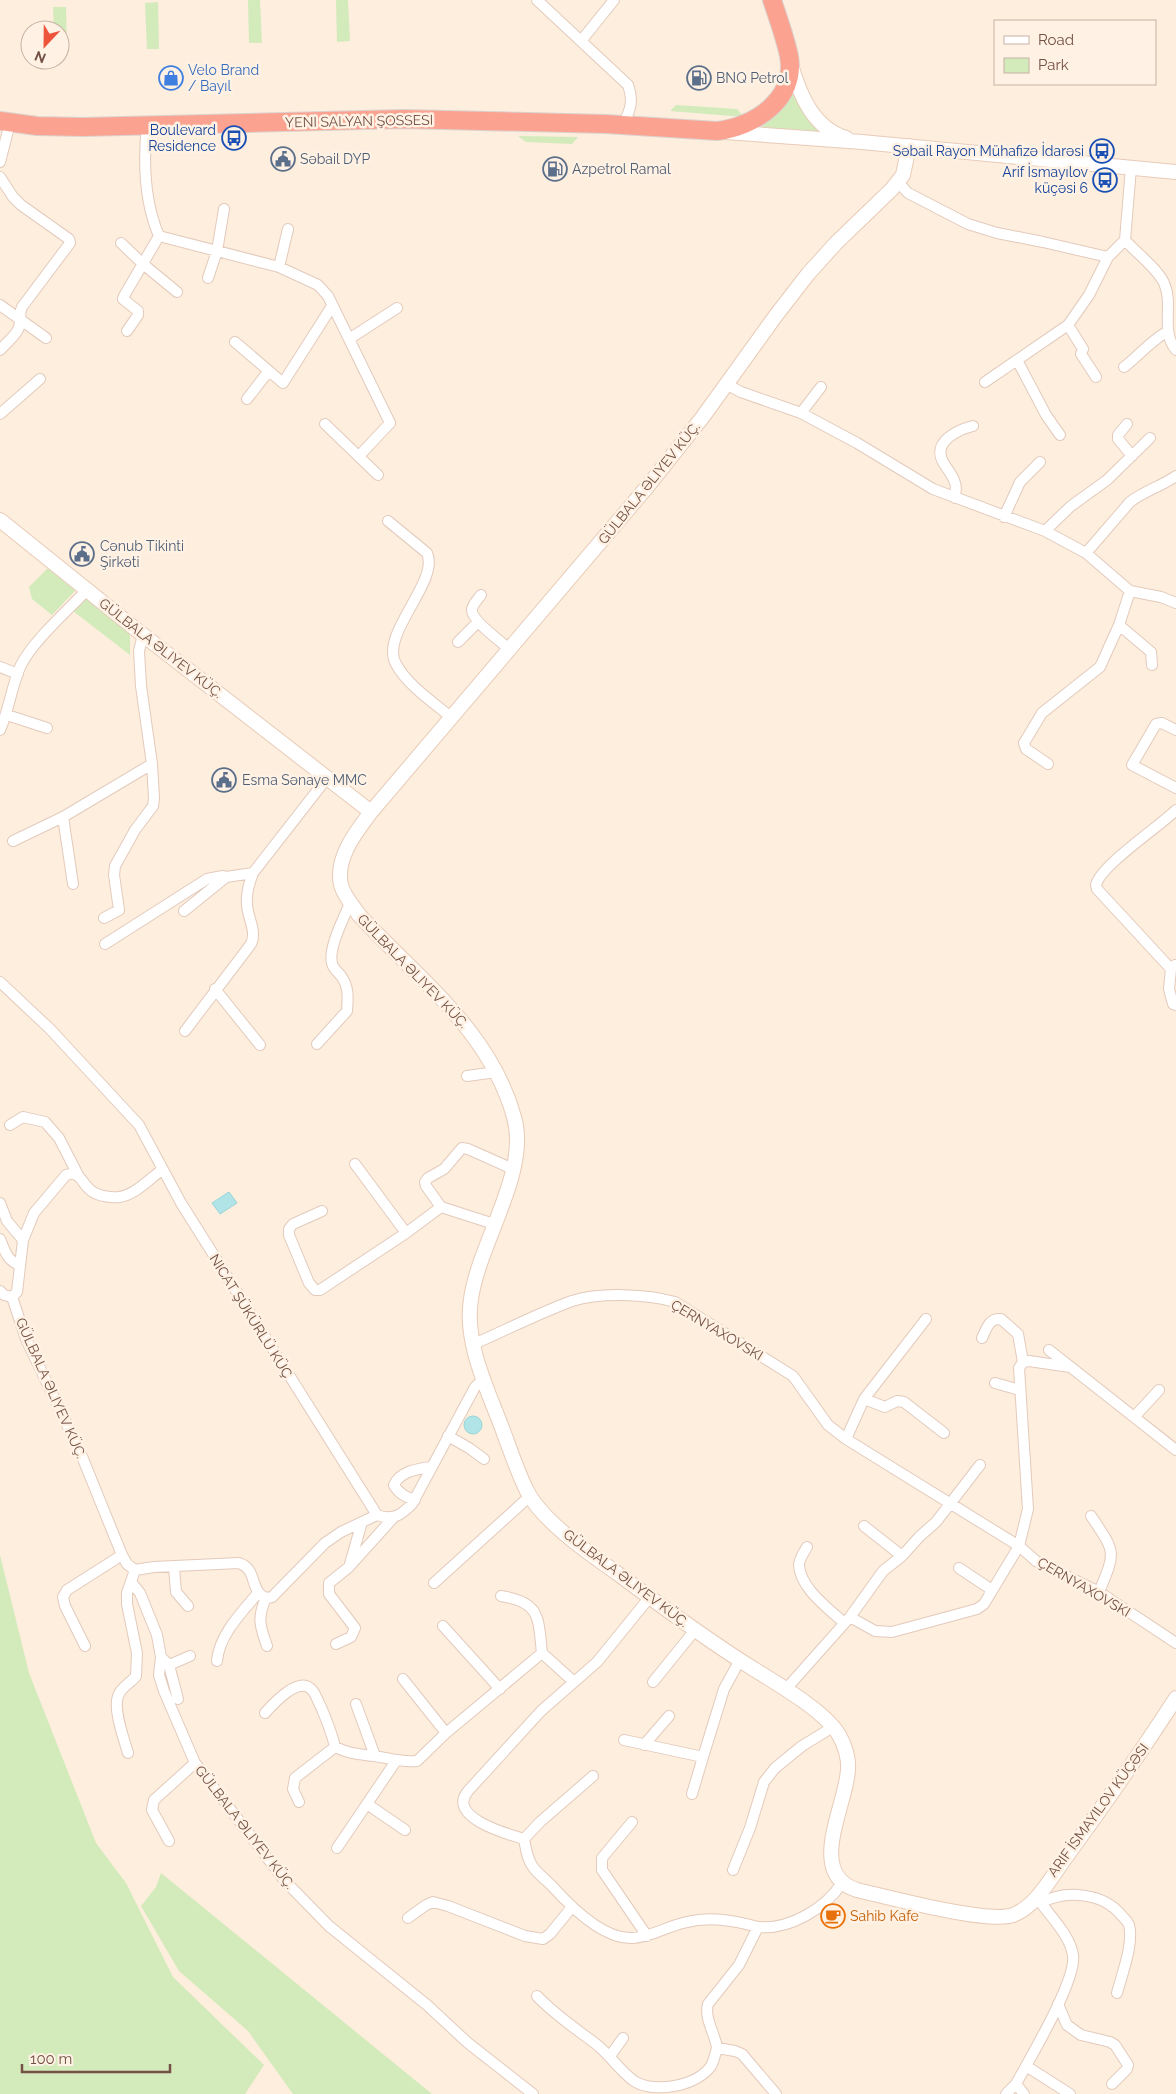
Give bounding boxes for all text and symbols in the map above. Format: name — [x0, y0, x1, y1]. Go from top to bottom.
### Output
north arrow — [20, 20, 70, 70]
legend — [994, 20, 1156, 85]
text: Road — [1038, 31, 1074, 49]
text: N — [32, 48, 48, 66]
text: Park — [1038, 56, 1069, 74]
place label: Velo Brand / Bayıl — [188, 62, 259, 94]
shop icon: Velo Brand / Bayıl — [158, 65, 184, 91]
fuel station icon: BNQ Petrol — [686, 65, 712, 91]
place label: BNQ Petrol — [716, 70, 789, 86]
street label: YENI SALYAN ŞOSSESI — [285, 112, 433, 130]
place label: Boulevard Residence — [148, 122, 216, 154]
bus stop icon: Boulevard Residence — [221, 125, 247, 151]
bus stop icon: Səbail Rayon Mühafizə İdarəsi — [1089, 138, 1115, 164]
place label: Səbail Rayon Mühafizə İdarəsi — [893, 141, 1084, 159]
public building icon: Səbail DYP — [270, 146, 296, 172]
place label: Səbail DYP — [300, 151, 370, 167]
fuel station icon: Azpetrol Ramal — [542, 156, 568, 182]
place label: Azpetrol Ramal — [572, 161, 671, 177]
place label: Arif İsmayılov küçəsi 6 — [1002, 162, 1089, 196]
bus stop icon: Arif İsmayılov küçəsi 6 — [1092, 167, 1118, 193]
street label: GÜLBALA ƏLIYEV KÜÇ. — [593, 418, 703, 547]
place label: Cənub Tikinti Şirkəti — [100, 538, 184, 570]
public building icon: Cənub Tikinti Şirkəti — [69, 541, 95, 567]
street label: GÜLBALA ƏLIYEV KÜÇ. — [96, 593, 227, 701]
public building icon: Esma Sənaye MMC — [211, 767, 237, 793]
place label: Esma Sənaye MMC — [242, 772, 367, 788]
street label: GÜLBALA ƏLIYEV KÜÇ. — [354, 909, 473, 1031]
street label: NICAT ŞÜKÜRLÜ KÜÇ — [206, 1250, 298, 1381]
street label: ÇERNYAXOVSKI — [668, 1296, 766, 1364]
street label: GÜLBALA ƏLIYEV KÜÇ. — [13, 1314, 91, 1461]
street label: GÜLBALA ƏLIYEV KÜÇ. — [560, 1524, 693, 1630]
street label: ÇERNYAXOVSKI — [1035, 1554, 1133, 1620]
street label: ARIF İSMAYILOV KÜÇƏSI — [1043, 1739, 1152, 1880]
street label: GÜLBALA ƏLIYEV KÜÇ. — [192, 1761, 300, 1892]
cafe icon: Sahib Kafe — [820, 1903, 846, 1929]
place label: Sahib Kafe — [850, 1908, 919, 1924]
scale bar — [22, 2042, 170, 2074]
text: 100 m — [30, 2050, 72, 2068]

